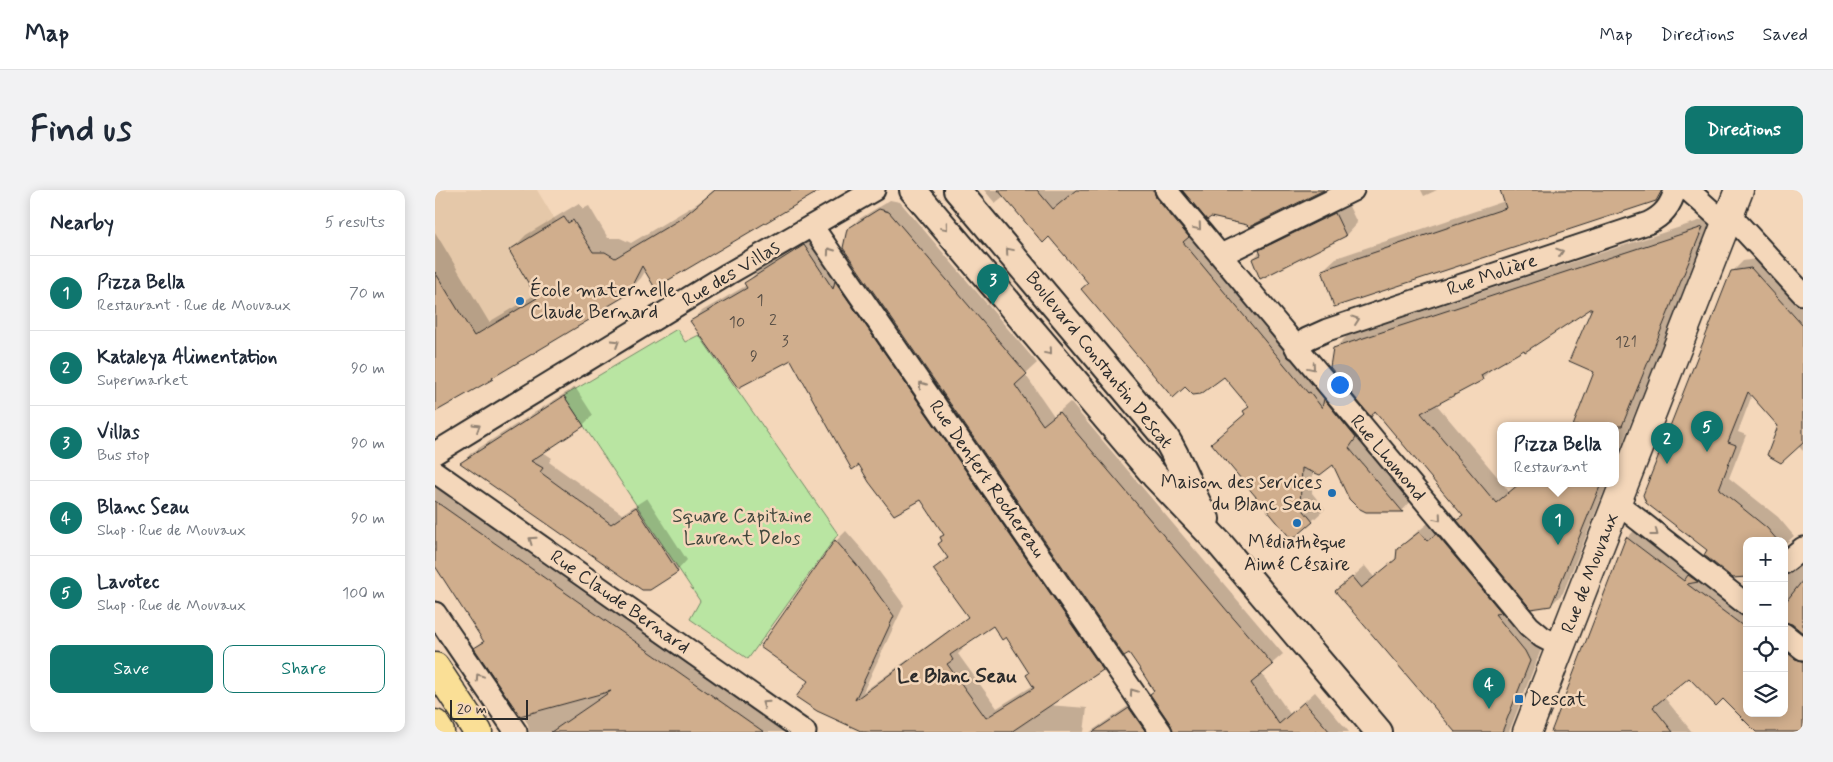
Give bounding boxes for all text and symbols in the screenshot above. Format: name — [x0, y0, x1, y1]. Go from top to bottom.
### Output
text: Map — [25, 19, 69, 50]
text: Map — [1600, 23, 1633, 47]
text: Directions — [1661, 23, 1735, 47]
text: Saved — [1763, 23, 1808, 47]
button: Directions — [1685, 106, 1803, 154]
text: Find us — [30, 107, 132, 153]
text: Nearby — [50, 209, 114, 237]
text: 5 results — [325, 212, 385, 233]
one-way arrow — [939, 222, 948, 231]
one-way arrow — [1192, 222, 1201, 231]
street label: Rue des Villas — [678, 235, 784, 313]
one-way arrow — [827, 247, 836, 257]
one-way arrow — [1006, 248, 1014, 257]
street label: Rue Molière — [1444, 248, 1540, 302]
one-way arrow — [1555, 248, 1563, 258]
pin: 3 — [977, 264, 1009, 305]
street label: Boulevard Constantin Descat — [1020, 266, 1178, 454]
text: Pizza Bella — [97, 270, 185, 295]
place label: École maternelle Claude Bernard — [530, 277, 676, 325]
text: 1 — [62, 283, 70, 304]
text: 70 m — [349, 283, 385, 304]
house number: 1 — [756, 290, 764, 311]
text: Restaurant · Rue de Mouvaux — [97, 295, 291, 316]
marker: École maternelle Claude Bernard — [514, 295, 526, 307]
house number: 2 — [769, 310, 777, 331]
house number: 10 — [729, 312, 745, 333]
one-way arrow — [1351, 316, 1359, 326]
house number: 3 — [781, 331, 789, 352]
house number: 121 — [1615, 332, 1637, 353]
one-way arrow — [610, 340, 619, 350]
text: Kataleya Alimentation — [97, 345, 277, 370]
house number: 9 — [750, 346, 758, 367]
one-way arrow — [1044, 346, 1053, 355]
text: 2 — [62, 358, 70, 379]
text: 90 m — [351, 358, 385, 379]
one-way arrow — [1306, 361, 1315, 370]
text: Supermarket — [97, 370, 188, 391]
your location — [1327, 372, 1353, 398]
one-way arrow — [919, 381, 928, 391]
street label: Rue Denfert Rochereau — [923, 395, 1051, 563]
street label: Rue Lhomond — [1344, 410, 1432, 506]
pin: 5 — [1691, 411, 1723, 452]
text: Villas — [97, 420, 140, 445]
popup — [1497, 422, 1619, 487]
pin: 2 — [1651, 423, 1683, 464]
one-way arrow — [471, 424, 480, 434]
text: Pizza Bella — [1514, 432, 1602, 457]
text: 3 — [62, 433, 70, 454]
text: 90 m — [351, 433, 385, 454]
text: Bus stop — [97, 445, 150, 466]
text: Restaurant — [1514, 457, 1588, 478]
place label: Maison des services du Blanc Seau — [1161, 470, 1323, 517]
marker: Maison des services du Blanc Seau — [1326, 487, 1338, 499]
text: Blanc Seau — [97, 495, 189, 520]
park label: Square Capitaine Laurent Delos — [672, 504, 812, 551]
pin: 1 — [1542, 504, 1574, 545]
text: 4 — [61, 508, 71, 529]
text: 90 m — [351, 508, 385, 529]
street label: Rue de Mouvaux — [1556, 509, 1625, 637]
one-way arrow — [1433, 512, 1441, 521]
marker: Médiathèque Aimé Césaire — [1291, 517, 1303, 529]
text: Shop · Rue de Mouvaux — [97, 520, 246, 541]
one-way arrow — [1649, 528, 1658, 536]
place label: Médiathèque Aimé Césaire — [1244, 530, 1350, 577]
one-way arrow — [528, 537, 538, 546]
map controls — [1743, 537, 1788, 717]
button: + — [1743, 537, 1788, 582]
street label: Rue Claude Bernard — [545, 544, 695, 660]
text: Lavotec — [97, 570, 159, 595]
button: − — [1743, 582, 1788, 627]
text: 5 — [61, 583, 71, 604]
text: 100 m — [342, 583, 385, 604]
text: Shop · Rue de Mouvaux — [97, 595, 246, 616]
button: locate — [1743, 627, 1788, 672]
button: Save — [50, 645, 213, 693]
button: Share — [223, 645, 385, 693]
district label: Le Blanc Seau — [897, 663, 1017, 690]
pin: 4 — [1473, 668, 1505, 709]
button: layers — [1743, 672, 1788, 717]
one-way arrow — [475, 673, 485, 682]
place label: Descat — [1529, 687, 1586, 712]
one-way arrow — [1130, 688, 1139, 698]
marker: Descat — [1513, 693, 1525, 705]
scale bar — [450, 697, 527, 720]
text: 20 m — [457, 700, 487, 718]
one-way arrow — [762, 701, 771, 710]

